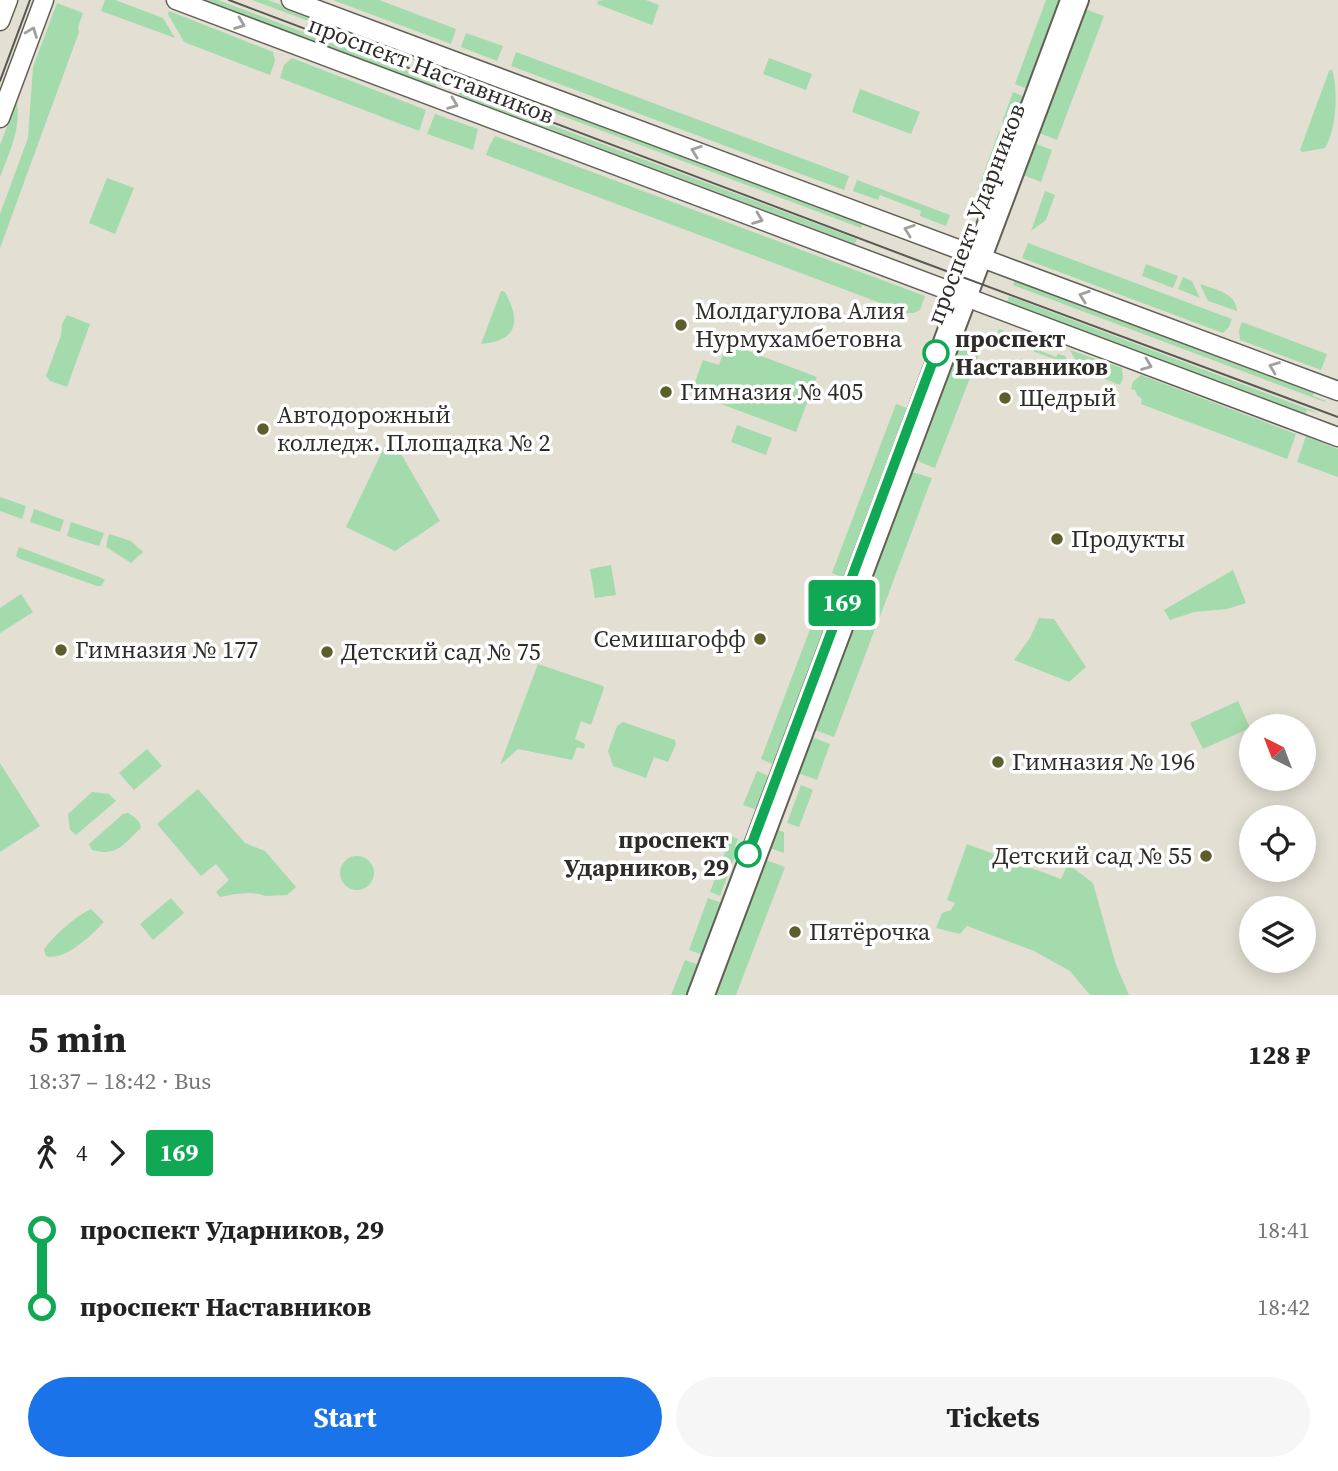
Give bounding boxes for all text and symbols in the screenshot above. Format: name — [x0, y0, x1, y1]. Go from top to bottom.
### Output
street label: проспект Наставников — [304, 7, 559, 132]
one-way arrow — [233, 16, 245, 30]
one-way arrow — [24, 26, 38, 38]
one-way arrow — [446, 96, 458, 110]
street label: проспект Ударников — [918, 99, 1033, 329]
one-way arrow — [690, 145, 702, 159]
one-way arrow — [751, 211, 763, 225]
one-way arrow — [904, 225, 916, 239]
one-way arrow — [1078, 290, 1090, 304]
place label: Молдагулова Алия Нурмухамбетовна — [695, 294, 905, 355]
marker: Молдагулова Алия Нурмухамбетовна — [673, 317, 689, 333]
place label: проспект Наставников — [955, 322, 1108, 383]
marker: проспект Наставников — [923, 340, 949, 366]
one-way arrow — [1141, 357, 1153, 371]
one-way arrow — [1269, 361, 1281, 375]
place label: Гимназия № 405 — [680, 375, 863, 408]
place label: Щедрый — [1019, 381, 1116, 414]
marker: Гимназия № 405 — [658, 384, 674, 400]
marker: Щедрый — [997, 390, 1013, 406]
place label: Автодорожный колледж. Площадка № 2 — [277, 398, 550, 459]
marker: Автодорожный колледж. Площадка № 2 — [255, 421, 271, 437]
place label: Продукты — [1071, 522, 1185, 555]
marker: Продукты — [1049, 531, 1065, 547]
line badge: 169 — [802, 580, 882, 626]
text: 169 — [822, 586, 862, 619]
place label: Семишагофф — [594, 622, 746, 655]
marker: Семишагофф — [752, 631, 768, 647]
place label: Гимназия № 177 — [75, 633, 258, 666]
place label: Детский сад № 75 — [341, 635, 541, 668]
marker: Гимназия № 177 — [53, 642, 69, 658]
marker: Детский сад № 75 — [319, 644, 335, 660]
north arrow — [1239, 714, 1316, 791]
map controls — [1239, 714, 1316, 973]
place label: Гимназия № 196 — [1012, 745, 1195, 778]
marker: Гимназия № 196 — [990, 754, 1006, 770]
button: locate — [1239, 805, 1316, 882]
place label: проспект Ударников, 29 — [564, 823, 729, 884]
place label: Детский сад № 55 — [992, 839, 1192, 872]
marker: проспект Ударников, 29 — [735, 841, 761, 867]
marker: Детский сад № 55 — [1198, 848, 1214, 864]
button: layers — [1239, 896, 1316, 973]
place label: Пятёрочка — [809, 915, 931, 948]
marker: Пятёрочка — [787, 924, 803, 940]
text: 5 min — [28, 1013, 127, 1065]
text: 128 ₽ — [1248, 1037, 1310, 1073]
text: 18:37 – 18:42 · Bus — [28, 1065, 211, 1097]
icon: walk — [28, 1134, 66, 1172]
icon: forward — [98, 1134, 136, 1172]
text: 169 — [160, 1136, 199, 1169]
text: 4 — [76, 1137, 88, 1169]
text: проспект Ударников, 29 — [80, 1212, 384, 1248]
text: 18:41 — [1257, 1214, 1310, 1246]
text: проспект Наставников — [80, 1289, 371, 1325]
text: 18:42 — [1257, 1291, 1310, 1323]
button: Start — [28, 1377, 662, 1457]
button: Tickets — [676, 1377, 1310, 1457]

